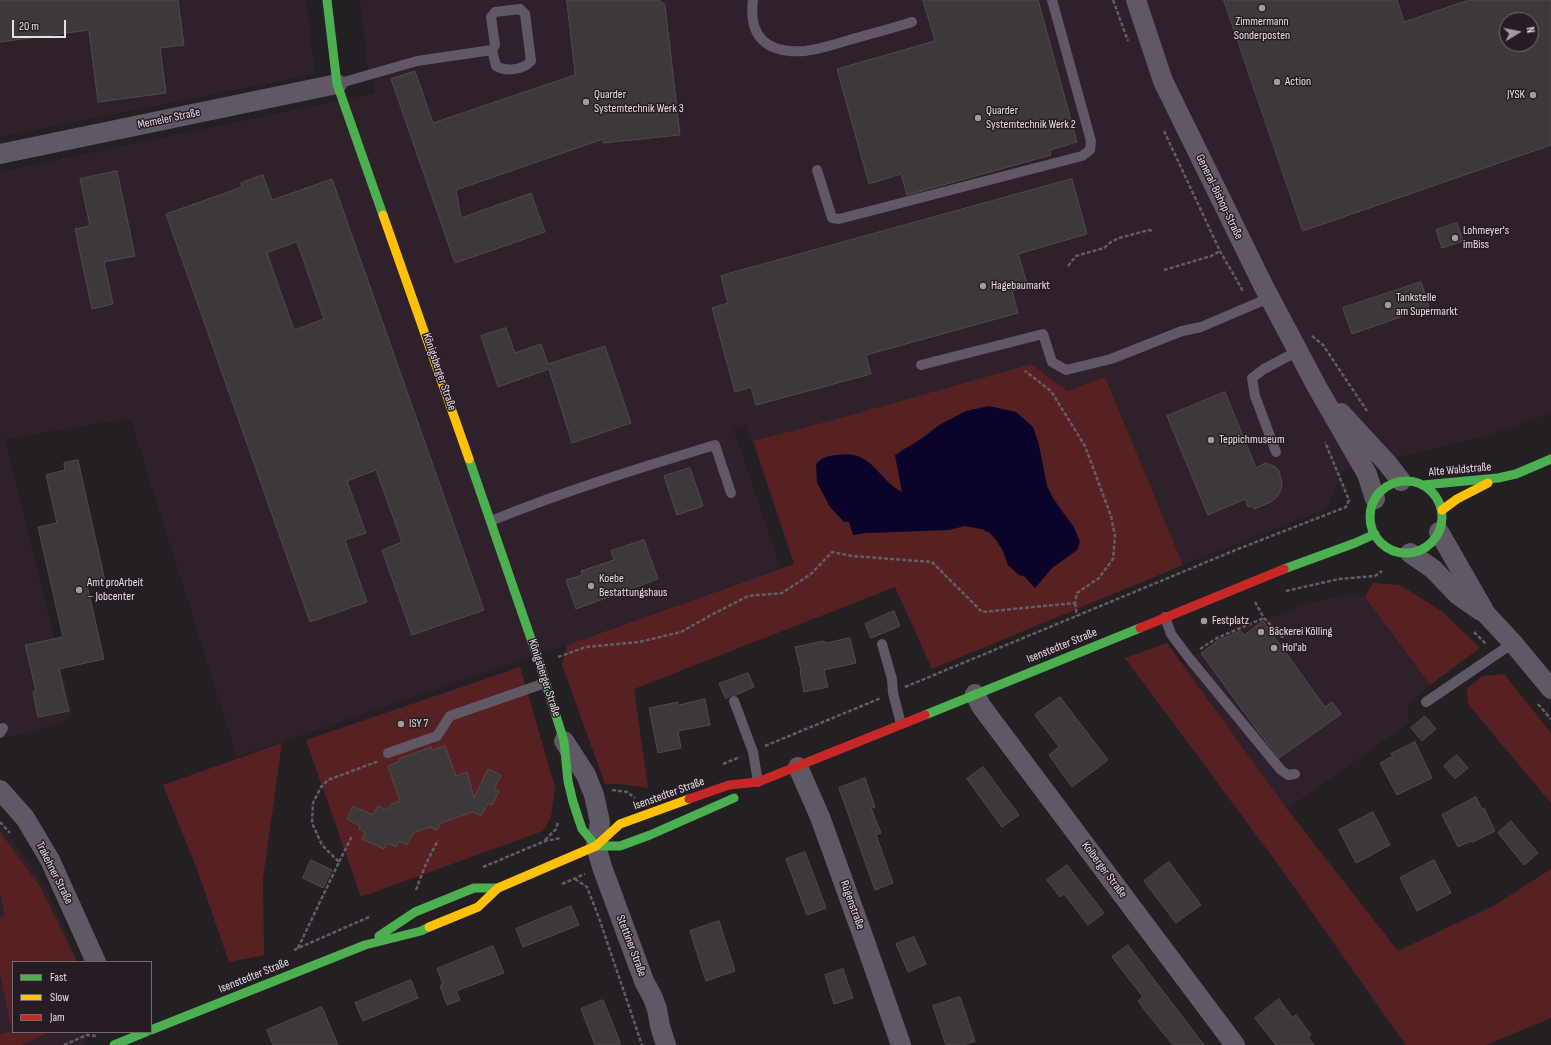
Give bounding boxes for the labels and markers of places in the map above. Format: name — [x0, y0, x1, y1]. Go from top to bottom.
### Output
marker: Zimmermann Sonderposten — [1257, 3, 1267, 13]
place label: Zimmermann Sonderposten — [1234, 15, 1290, 43]
place label: Action — [1285, 75, 1311, 89]
marker: Action — [1272, 77, 1282, 87]
place label: Quarder Systemtechnik Werk 3 — [594, 88, 684, 116]
place label: JYSK — [1507, 88, 1525, 102]
marker: JYSK — [1528, 90, 1538, 100]
marker: Quarder Systemtechnik Werk 3 — [581, 97, 591, 107]
place label: Quarder Systemtechnik Werk 2 — [986, 104, 1076, 132]
marker: Quarder Systemtechnik Werk 2 — [973, 113, 983, 123]
place label: Lohmeyer's imBiss — [1463, 224, 1509, 252]
marker: Lohmeyer's imBiss — [1450, 233, 1460, 243]
place label: Hagebaumarkt — [991, 279, 1050, 293]
marker: Hagebaumarkt — [978, 281, 988, 291]
place label: Tankstelle am Supermarkt — [1396, 291, 1458, 319]
marker: Tankstelle am Supermarkt — [1383, 300, 1393, 310]
place label: Teppichmuseum — [1219, 433, 1285, 447]
marker: Teppichmuseum — [1206, 435, 1216, 445]
place label: Koebe Bestattungshaus — [599, 572, 667, 600]
place label: Amt proArbeit – Jobcenter — [87, 576, 143, 604]
marker: Koebe Bestattungshaus — [586, 581, 596, 591]
marker: Amt proArbeit – Jobcenter — [74, 585, 84, 595]
place label: Festplatz — [1212, 614, 1249, 628]
marker: Festplatz — [1199, 616, 1209, 626]
place label: Bäckerei Kölling — [1269, 625, 1332, 639]
marker: Bäckerei Kölling — [1256, 627, 1266, 637]
place label: Hol'ab — [1282, 641, 1307, 655]
marker: Hol'ab — [1269, 643, 1279, 653]
place label: ISY 7 — [409, 717, 428, 731]
marker: ISY 7 — [396, 719, 406, 729]

